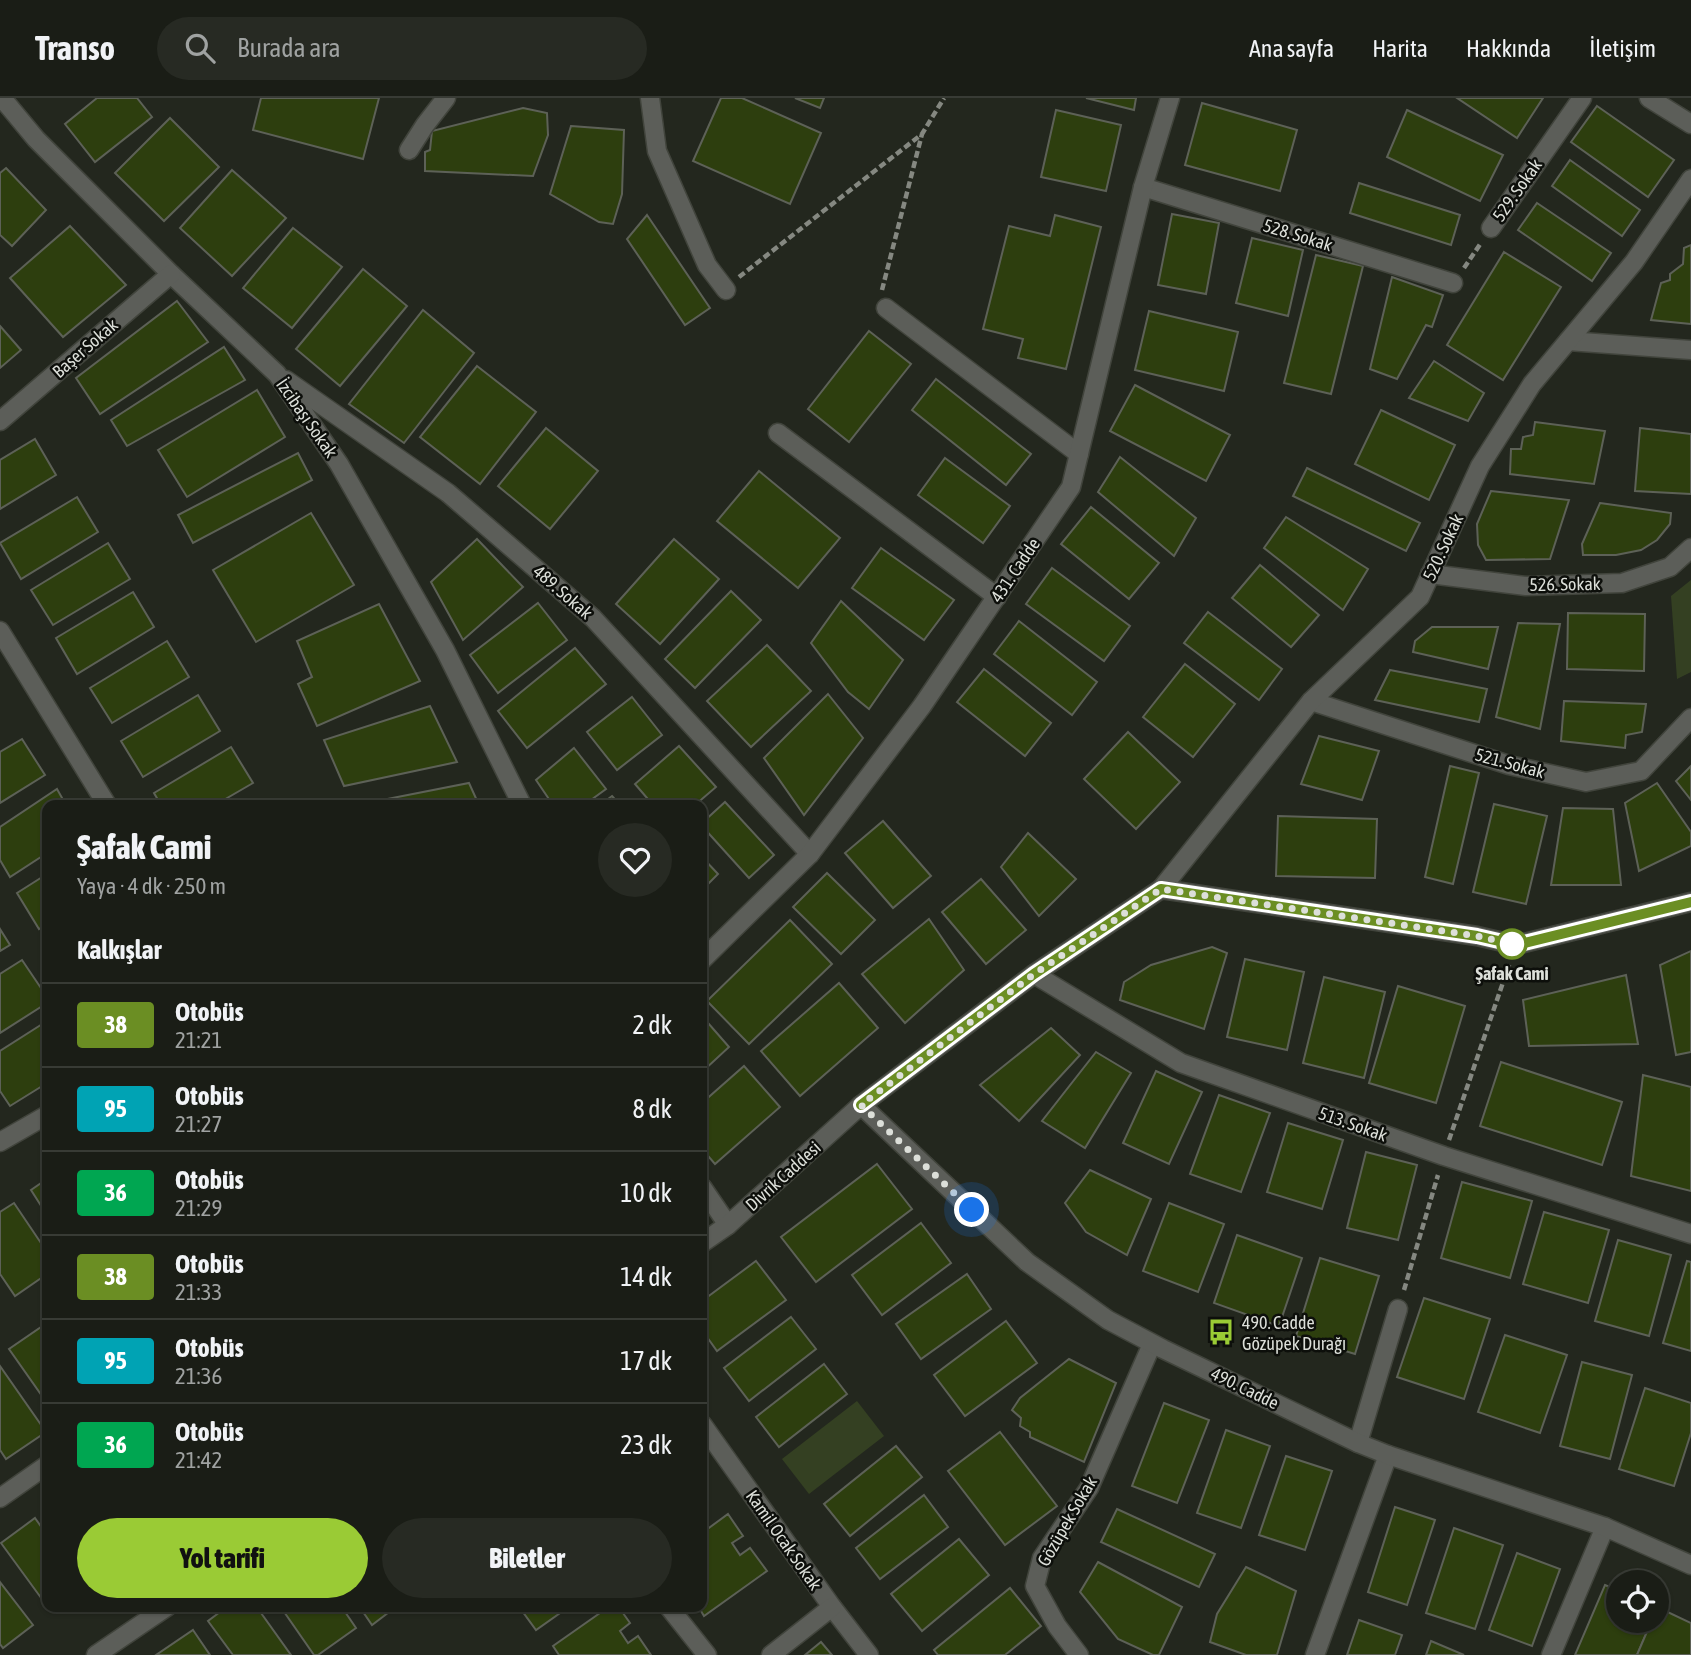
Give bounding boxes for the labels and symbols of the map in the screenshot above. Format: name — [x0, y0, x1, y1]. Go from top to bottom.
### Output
street label: 529. Sokak — [1488, 155, 1546, 225]
street label: 528. Sokak — [1261, 215, 1335, 255]
street label: Başer Sokak — [48, 314, 122, 382]
street label: İzcibaşı Sokak — [272, 374, 342, 462]
street label: 520. Sokak — [1418, 510, 1468, 584]
street label: 431. Cadde — [986, 534, 1044, 606]
street label: 489. Sokak — [529, 561, 597, 623]
street label: 526. Sokak — [1529, 573, 1601, 595]
street label: 521. Sokak — [1473, 744, 1547, 782]
marker: Şafak Cami — [1497, 929, 1527, 959]
place label: Şafak Cami — [1475, 963, 1549, 984]
street label: 513. Sokak — [1316, 1102, 1390, 1146]
street label: Divrik Caddesi — [741, 1137, 825, 1215]
your location — [954, 1192, 989, 1227]
place label: 490. Cadde Gözüpek Durağı — [1242, 1312, 1346, 1354]
bus stop icon: 490. Cadde Gözüpek Durağı — [1206, 1317, 1236, 1347]
street label: 490. Cadde — [1208, 1363, 1282, 1413]
street label: Gözüpek Sokak — [1033, 1472, 1101, 1570]
street label: Kamil Ocak Sokak — [742, 1486, 826, 1594]

